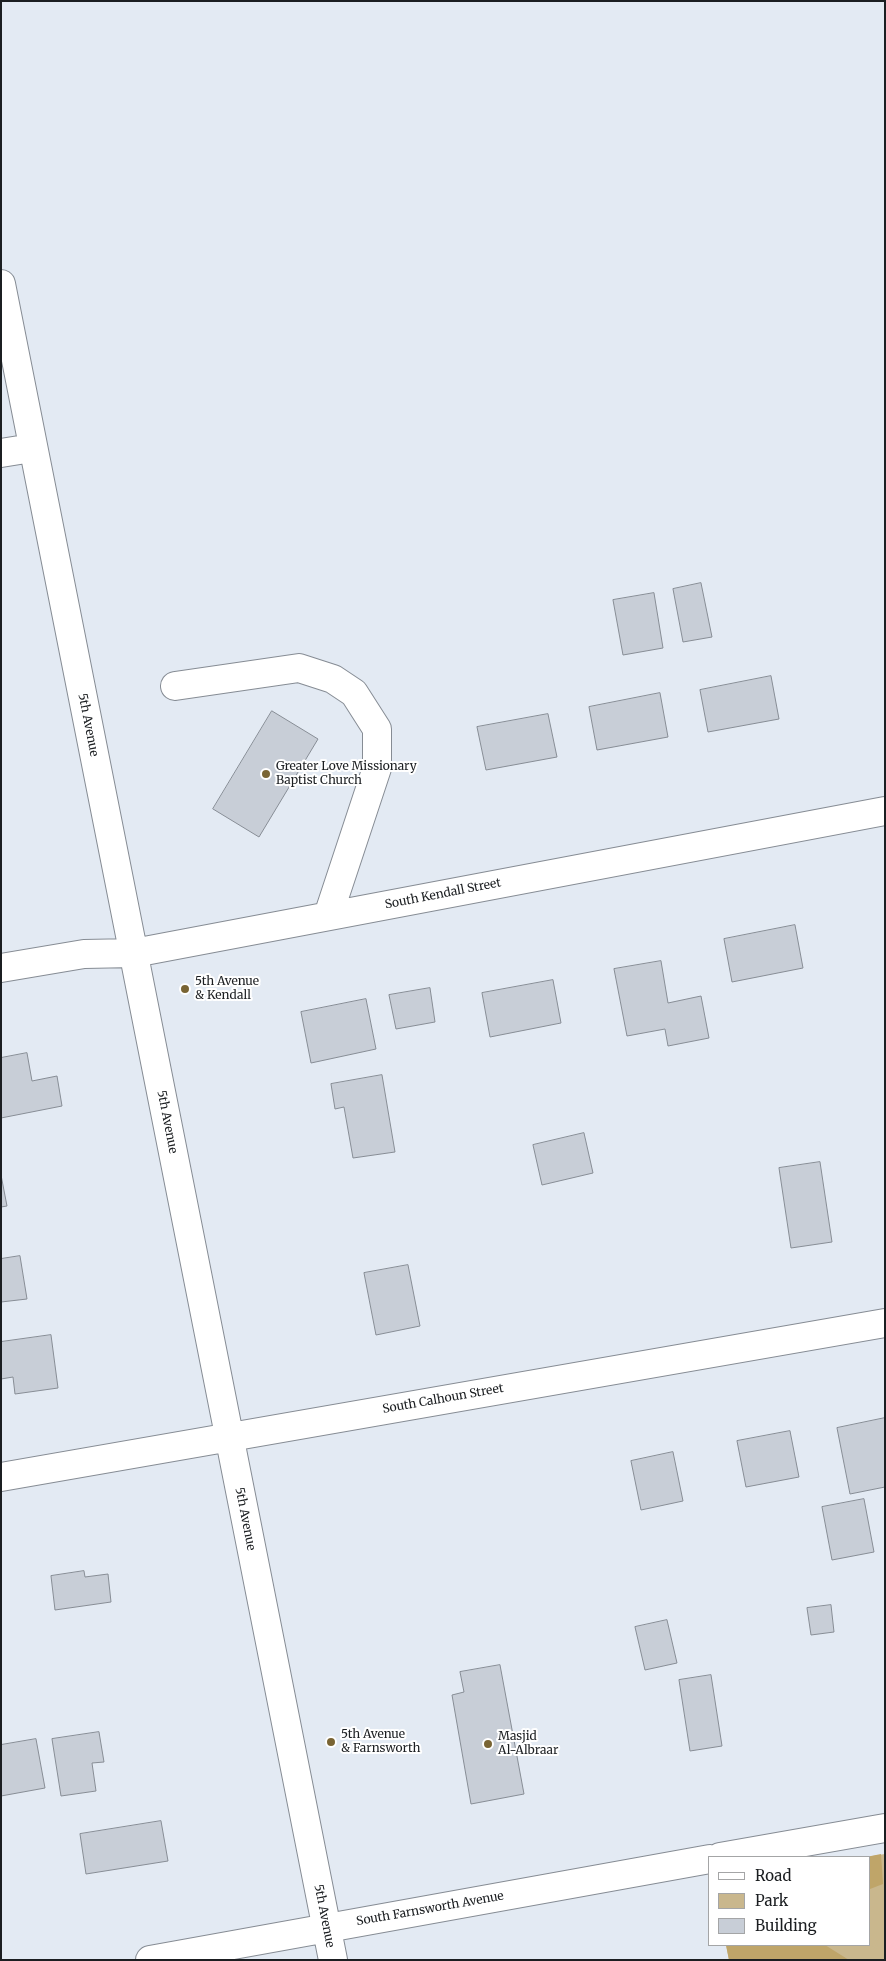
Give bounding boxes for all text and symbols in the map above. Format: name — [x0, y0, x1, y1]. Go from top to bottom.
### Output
street label: 5th Avenue — [75, 692, 101, 758]
place label: Greater Love Missionary Baptist Church — [276, 760, 417, 788]
marker: Greater Love Missionary Baptist Church — [260, 768, 272, 780]
street label: South Kendall Street — [384, 876, 502, 912]
place label: 5th Avenue & Kendall — [195, 975, 259, 1003]
marker: 5th Avenue & Kendall — [179, 983, 191, 995]
street label: 5th Avenue — [154, 1089, 180, 1155]
street label: South Calhoun Street — [381, 1381, 505, 1417]
street label: 5th Avenue — [232, 1486, 258, 1552]
place label: 5th Avenue & Farnsworth — [341, 1728, 420, 1756]
place label: Masjid Al-Albraar — [498, 1730, 558, 1758]
marker: 5th Avenue & Farnsworth — [325, 1736, 337, 1748]
marker: Masjid Al-Albraar — [482, 1738, 494, 1750]
legend — [708, 1856, 871, 1946]
text: Road — [755, 1866, 791, 1885]
street label: 5th Avenue — [311, 1883, 337, 1949]
street label: South Farnsworth Avenue — [355, 1889, 505, 1929]
text: Park — [755, 1891, 788, 1910]
text: Building — [755, 1916, 817, 1935]

